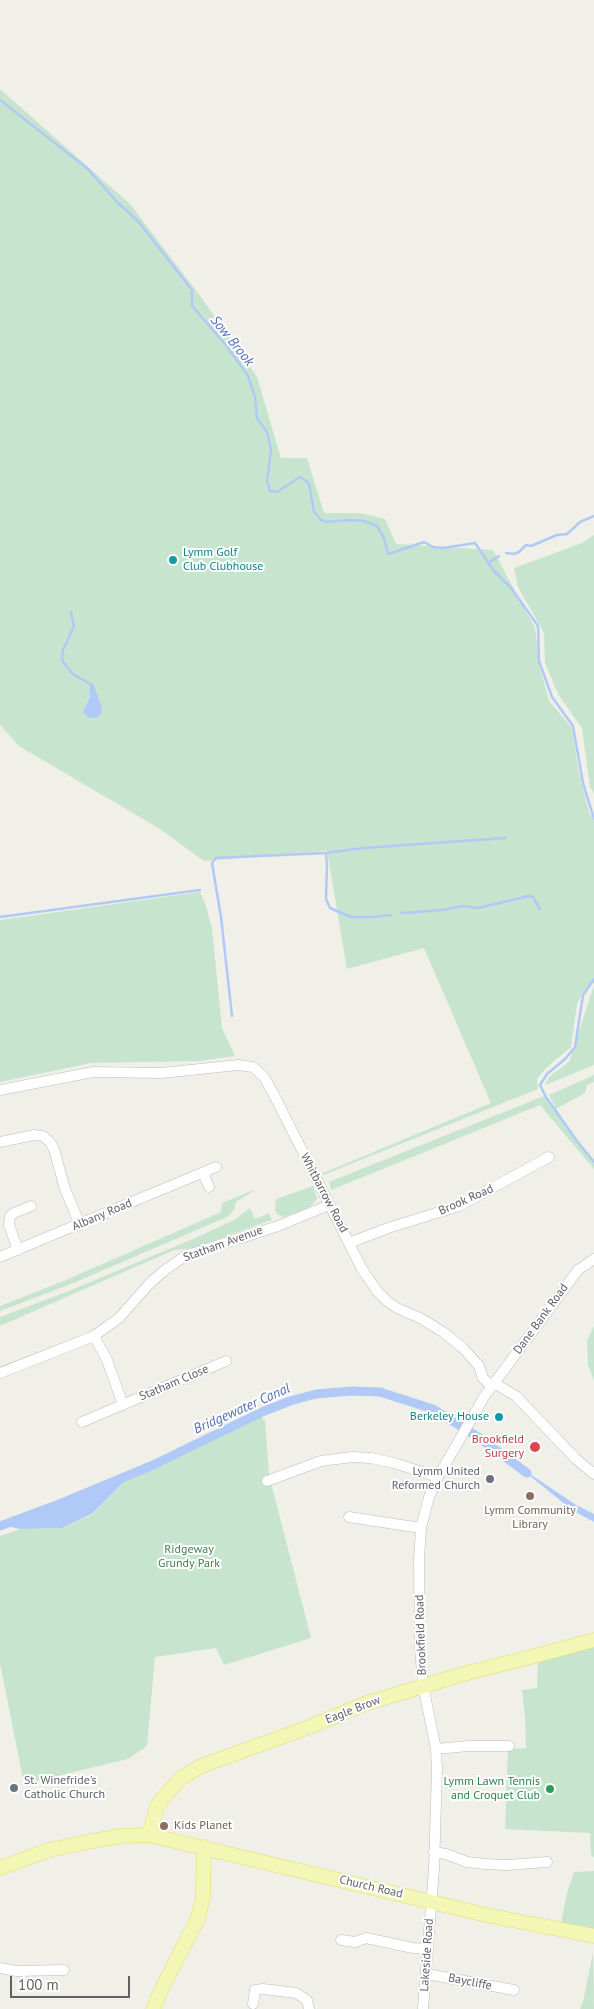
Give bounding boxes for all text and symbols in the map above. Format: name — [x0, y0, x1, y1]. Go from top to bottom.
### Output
water label: Sow Brook — [207, 312, 257, 370]
place label: Lymm Golf Club Clubhouse — [183, 546, 263, 574]
marker: Lymm Golf Club Clubhouse — [167, 554, 179, 566]
street label: Whitbarrow Road — [297, 1151, 351, 1235]
street label: Brook Road — [436, 1182, 496, 1218]
street label: Albany Road — [70, 1196, 134, 1234]
street label: Statham Avenue — [181, 1223, 265, 1265]
street label: Dane Bank Road — [511, 1281, 571, 1357]
street label: Statham Close — [137, 1362, 211, 1404]
water label: Bridgewater Canal — [191, 1380, 293, 1438]
place label: Berkeley House — [410, 1410, 489, 1424]
marker: Berkeley House — [493, 1411, 505, 1423]
place label: Brookfield Surgery — [472, 1433, 524, 1461]
marker: Brookfield Surgery — [528, 1440, 542, 1454]
place label: Lymm United Reformed Church — [392, 1465, 480, 1493]
marker: Lymm United Reformed Church — [484, 1473, 496, 1485]
marker: Lymm Community Library — [524, 1490, 536, 1502]
place label: Lymm Community Library — [484, 1504, 576, 1532]
park label: Ridgeway Grundy Park — [158, 1543, 220, 1571]
street label: Brookfield Road — [412, 1594, 430, 1676]
street label: Eagle Brow — [323, 1693, 383, 1727]
place label: St. Winefride's Catholic Church — [24, 1774, 105, 1802]
place label: Lymm Lawn Tennis and Croquet Club — [444, 1775, 540, 1803]
marker: St. Winefride's Catholic Church — [8, 1782, 20, 1794]
marker: Lymm Lawn Tennis and Croquet Club — [544, 1783, 556, 1795]
place label: Kids Planet — [174, 1819, 232, 1833]
marker: Kids Planet — [158, 1820, 170, 1832]
street label: Church Road — [338, 1873, 404, 1901]
street label: Lakeside Road — [417, 1918, 437, 1992]
scale bar — [12, 1966, 132, 1998]
street label: Baycliffe — [447, 1971, 493, 1993]
text: 100 m — [18, 1975, 59, 1994]

